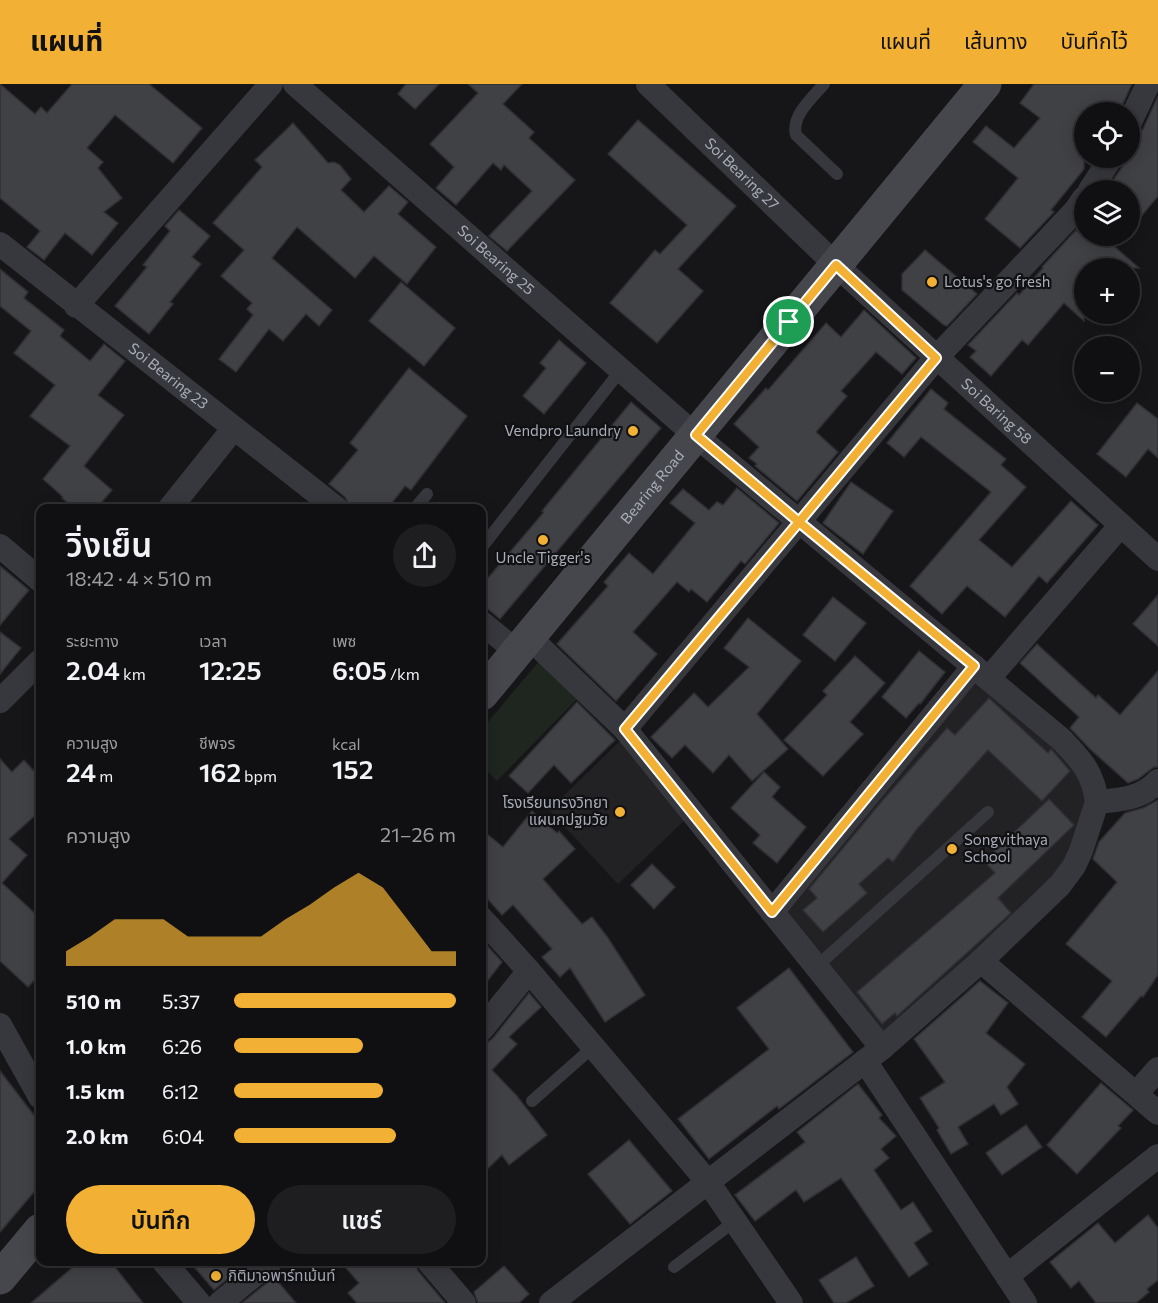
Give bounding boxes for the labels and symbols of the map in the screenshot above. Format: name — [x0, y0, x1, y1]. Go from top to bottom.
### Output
street label: Soi Bearing 27 — [702, 134, 783, 213]
street label: Soi Bearing 25 — [454, 221, 539, 298]
place label: Lotus's go fresh — [944, 272, 1050, 290]
marker: Lotus's go fresh — [925, 275, 939, 289]
pin — [763, 296, 814, 347]
street label: Soi Bearing 23 — [125, 339, 212, 412]
street label: Soi Baring 58 — [958, 374, 1036, 447]
place label: Vendpro Laundry — [504, 421, 621, 439]
marker: Vendpro Laundry — [626, 424, 640, 438]
street label: Bearing Road — [616, 446, 687, 527]
marker: Uncle Tigger's — [536, 533, 550, 547]
place label: Uncle Tigger's — [496, 548, 591, 566]
place label: โรงเรียนทรงวิทยา แผนกปฐมวัย — [502, 793, 608, 828]
marker: โรงเรียนทรงวิทยา แผนกปฐมวัย — [613, 805, 627, 819]
place label: Songvithaya School — [964, 830, 1048, 865]
marker: Songvithaya School — [945, 842, 959, 856]
place label: กิติมาอพาร์ทเม้นท์ — [228, 1266, 335, 1284]
marker: กิติมาอพาร์ทเม้นท์ — [209, 1269, 223, 1283]

